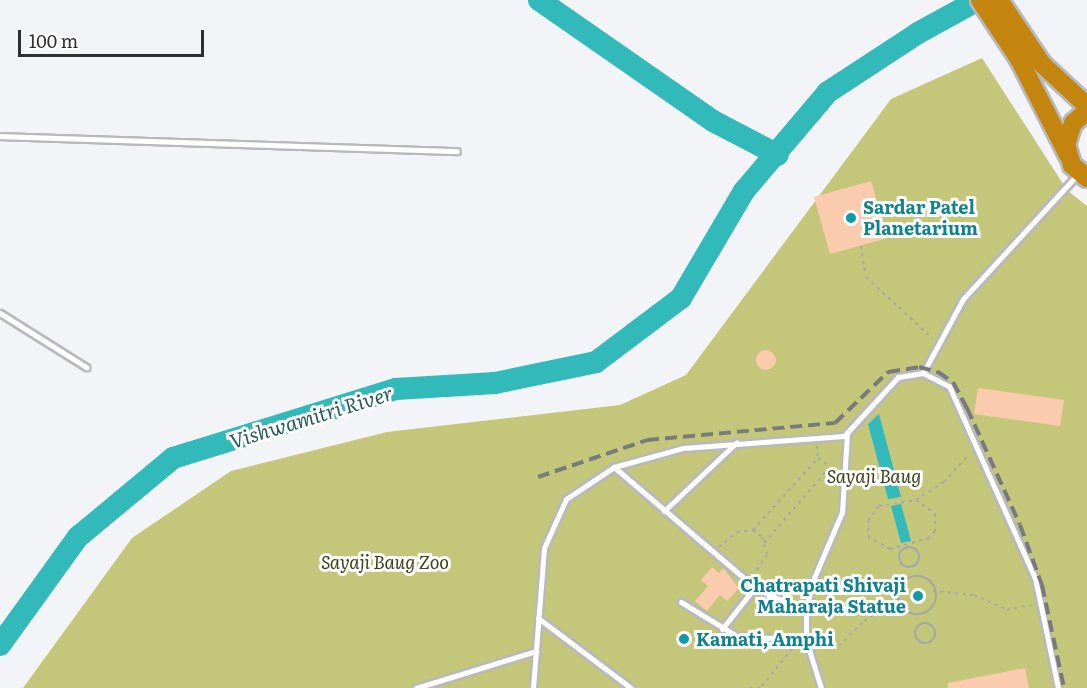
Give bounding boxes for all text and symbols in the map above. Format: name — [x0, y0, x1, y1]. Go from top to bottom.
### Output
scale bar — [21, 18, 207, 56]
text: 100 m — [29, 27, 78, 54]
place label: Sardar Patel Planetarium — [863, 197, 978, 240]
marker: Sardar Patel Planetarium — [844, 211, 858, 225]
water label: Vishwamitri River — [227, 380, 395, 452]
park label: Sayaji Baug — [827, 465, 921, 487]
park label: Sayaji Baug Zoo — [321, 551, 449, 573]
place label: Chatrapati Shivaji Maharaja Statue — [740, 575, 906, 618]
marker: Chatrapati Shivaji Maharaja Statue — [911, 589, 925, 603]
place label: Kamati, Amphi — [696, 628, 834, 650]
marker: Kamati, Amphi — [677, 632, 691, 646]

